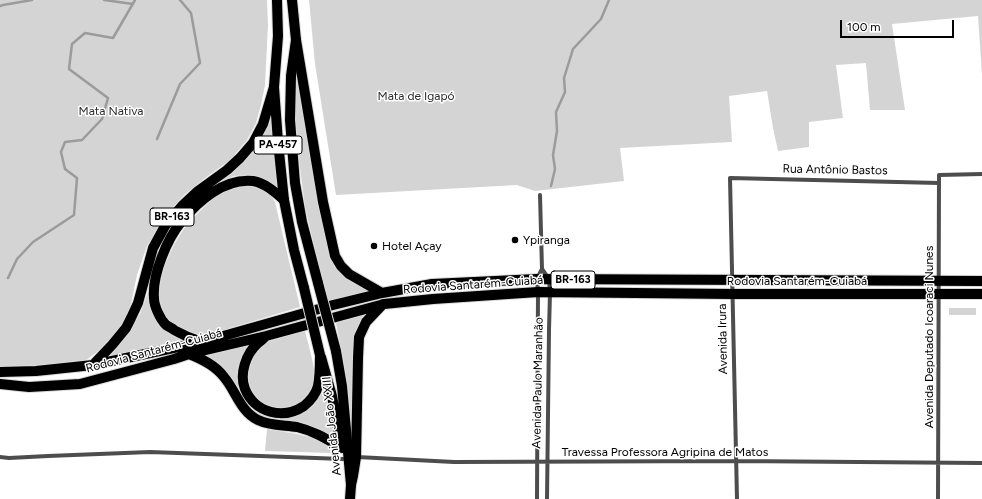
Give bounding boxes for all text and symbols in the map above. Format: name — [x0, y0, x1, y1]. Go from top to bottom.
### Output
scale bar — [842, 12, 956, 38]
text: 100 m — [847, 20, 881, 34]
park label: Mata de Igapó — [378, 89, 454, 103]
park label: Mata Nativa — [79, 104, 143, 118]
road number: PA-457 — [254, 136, 302, 154]
street label: Rua Antônio Bastos — [782, 162, 888, 178]
road number: BR-163 — [150, 208, 194, 226]
place label: Ypiranga — [523, 233, 570, 247]
marker: Ypiranga — [510, 235, 520, 245]
place label: Hotel Açay — [382, 239, 442, 253]
marker: Hotel Açay — [369, 241, 379, 251]
street label: Avenida Deputado Icoaraci Nunes — [922, 246, 936, 428]
road number: BR-163 — [551, 271, 595, 289]
street label: Rodovia Santarém-Cuiabá — [402, 273, 544, 297]
street label: Rodovia Santarém-Cuiabá — [727, 274, 867, 288]
street label: Avenida Irura — [715, 304, 731, 374]
street label: Avenida Paulo Maranhão — [530, 317, 546, 449]
street label: Rodovia Santarém-Cuiabá — [84, 326, 224, 376]
street label: Avenida João XXIII — [320, 376, 344, 476]
street label: Travessa Professora Agripina de Matos — [562, 445, 768, 459]

